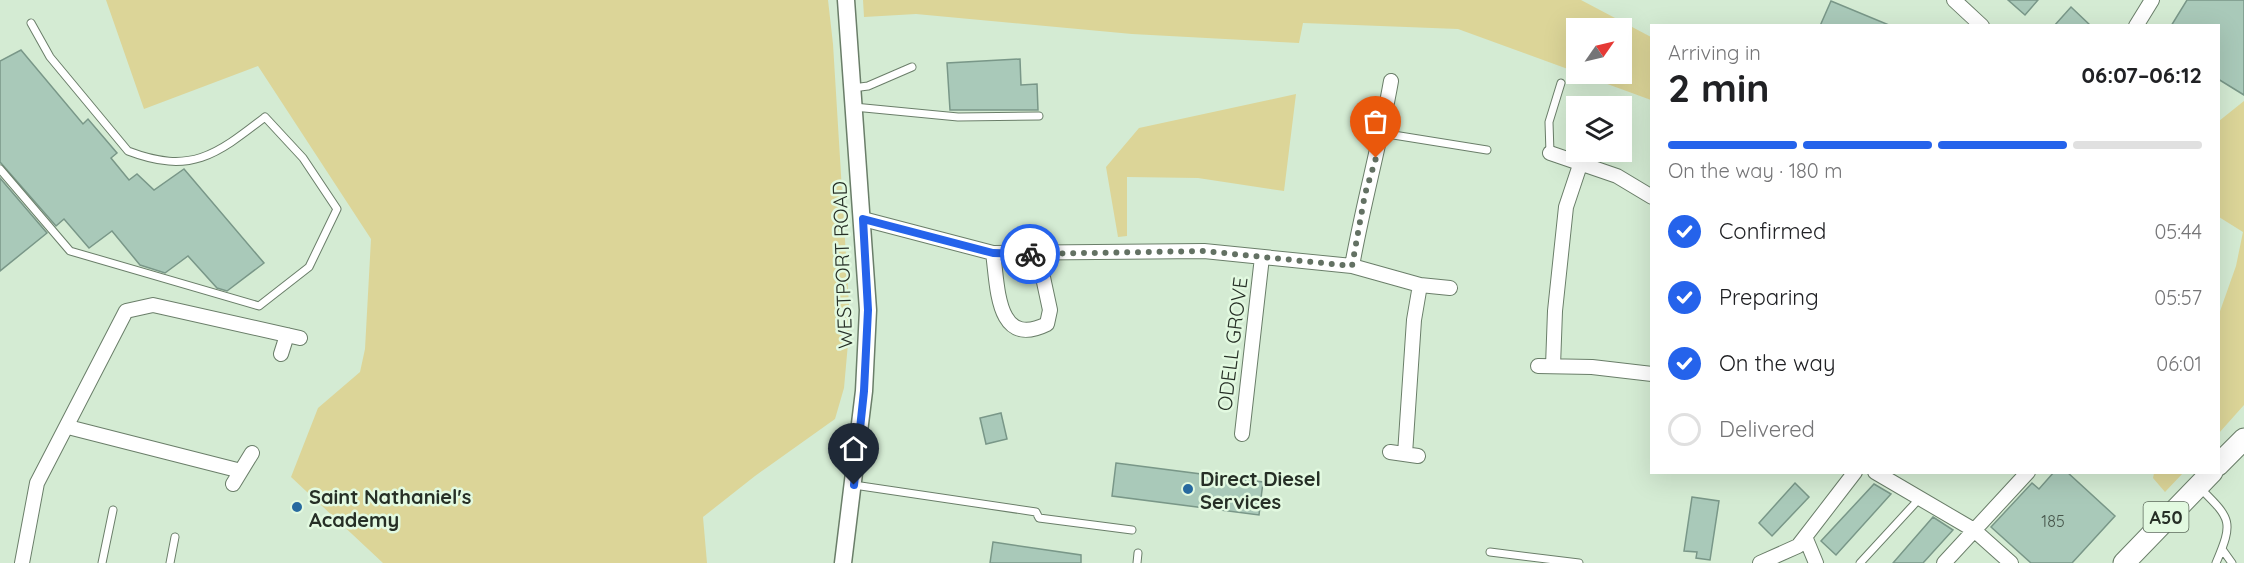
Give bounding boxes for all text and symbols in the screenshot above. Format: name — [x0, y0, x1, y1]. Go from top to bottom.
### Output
north arrow — [1566, 18, 1632, 84]
map controls — [1566, 18, 1632, 162]
text: Arriving in — [1668, 40, 1761, 65]
text: 06:07–06:12 — [2082, 61, 2202, 89]
text: 2 min — [1668, 63, 1770, 112]
pin — [1350, 96, 1401, 158]
button: layers — [1566, 96, 1632, 162]
icon: bag — [1359, 105, 1392, 138]
text: On the way · 180 m — [1668, 158, 1842, 183]
street label: WESTPORT ROAD — [827, 181, 857, 349]
icon: check — [1668, 215, 1701, 248]
text: Confirmed — [1719, 217, 1826, 245]
text: 05:44 — [2154, 219, 2202, 244]
courier — [1000, 224, 1060, 284]
icon: bike — [1014, 238, 1047, 271]
street label: ODELL GROVE — [1211, 276, 1253, 412]
icon: check — [1668, 281, 1701, 314]
text: Preparing — [1719, 283, 1819, 311]
text: 05:57 — [2154, 285, 2202, 310]
icon: check — [1668, 347, 1701, 380]
text: On the way — [1719, 349, 1835, 377]
text: 06:01 — [2156, 351, 2202, 376]
text: Delivered — [1719, 415, 1815, 443]
pin — [828, 423, 879, 485]
icon: home — [837, 432, 870, 465]
place label: Direct Diesel Services — [1200, 466, 1321, 514]
marker: Direct Diesel Services — [1181, 482, 1195, 496]
place label: Saint Nathaniel's Academy — [309, 484, 471, 532]
marker: Saint Nathaniel's Academy — [290, 500, 304, 514]
road number: A50 — [2144, 502, 2188, 532]
house number: 185 — [2041, 511, 2065, 531]

